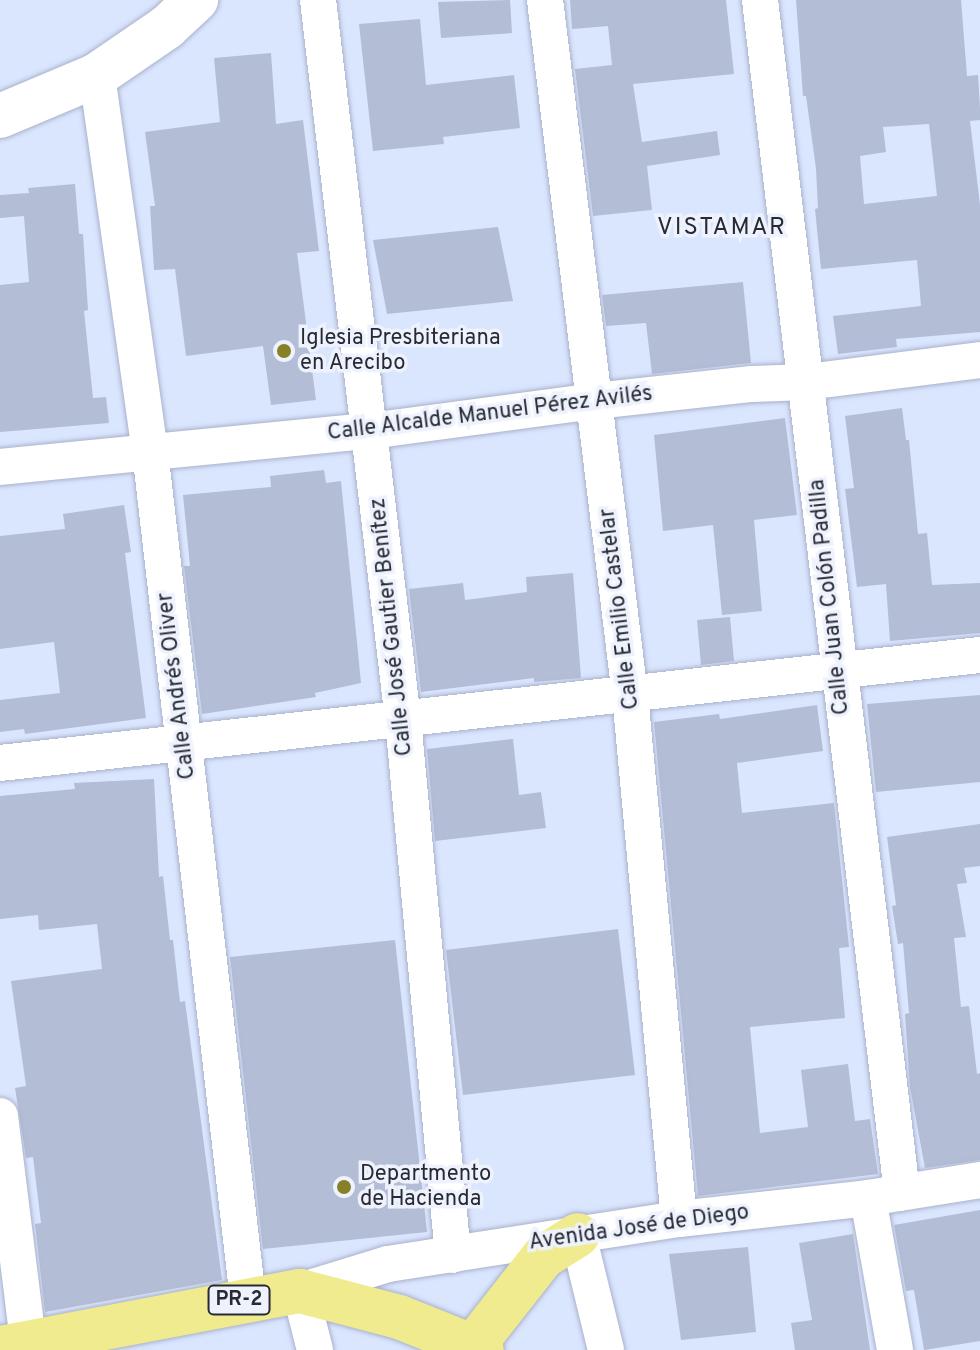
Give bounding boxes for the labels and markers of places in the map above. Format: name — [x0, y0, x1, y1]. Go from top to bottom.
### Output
place label: Iglesia Presbiteriana en Arecibo — [300, 325, 501, 376]
marker: Iglesia Presbiteriana en Arecibo — [275, 342, 293, 360]
place label: Departmento de Hacienda — [360, 1161, 491, 1212]
marker: Departmento de Hacienda — [335, 1178, 353, 1196]

